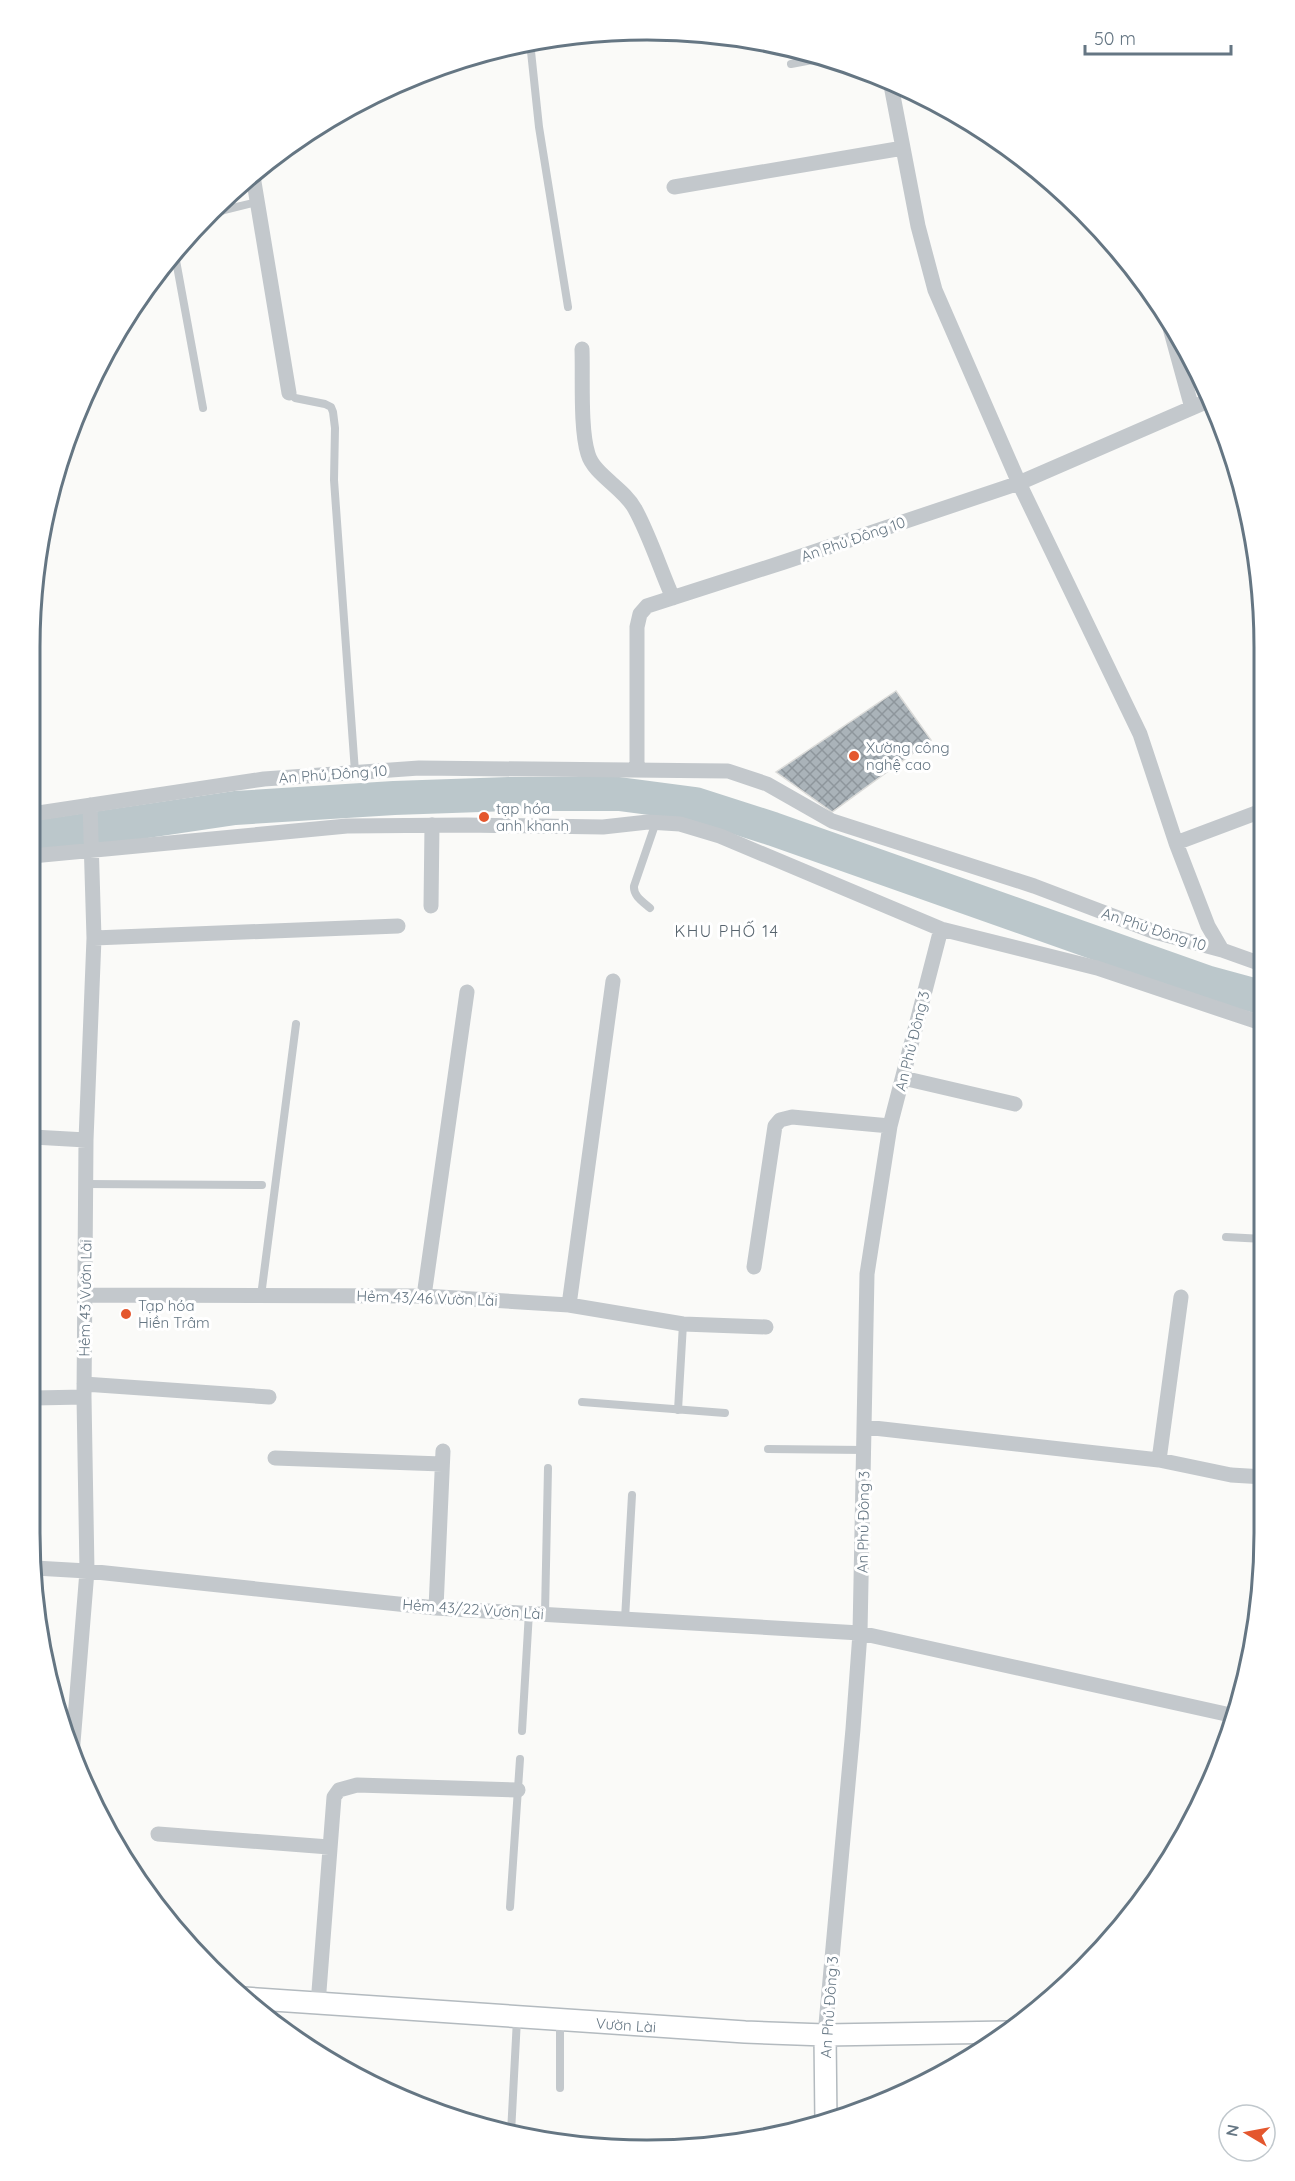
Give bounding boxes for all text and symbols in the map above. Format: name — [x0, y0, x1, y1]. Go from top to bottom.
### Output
scale bar — [1085, 18, 1230, 56]
text: 50 m — [1094, 27, 1136, 50]
street label: An Phú Đông 10 — [798, 512, 908, 566]
place label: Xường công nghệ cao — [866, 738, 950, 774]
marker: Xường công nghệ cao — [847, 749, 861, 763]
street label: An Phú Đông 10 — [278, 761, 388, 787]
place label: tạp hóa anh khanh — [496, 799, 569, 835]
marker: tạp hóa anh khanh — [477, 810, 491, 824]
street label: An Phú Đông 10 — [1099, 903, 1209, 955]
district label: KHU PHỐ 14 — [675, 920, 779, 941]
street label: An Phú Đông 3 — [890, 989, 934, 1093]
street label: Hẻm 43 Vườn Lài — [74, 1239, 96, 1357]
street label: Hẻm 43/46 Vườn Lài — [356, 1286, 498, 1310]
place label: Tạp hóa Hiền Trâm — [138, 1296, 210, 1332]
marker: Tạp hóa Hiền Trâm — [119, 1307, 133, 1321]
street label: An Phú Đông 3 — [853, 1471, 873, 1573]
street label: Hẻm 43/22 Vườn Lài — [402, 1595, 544, 1623]
street label: An Phú Đông 3 — [816, 1955, 842, 2059]
street label: Vườn Lài — [595, 2013, 657, 2037]
north arrow — [1217, 2103, 1277, 2163]
text: N — [1221, 2123, 1243, 2138]

